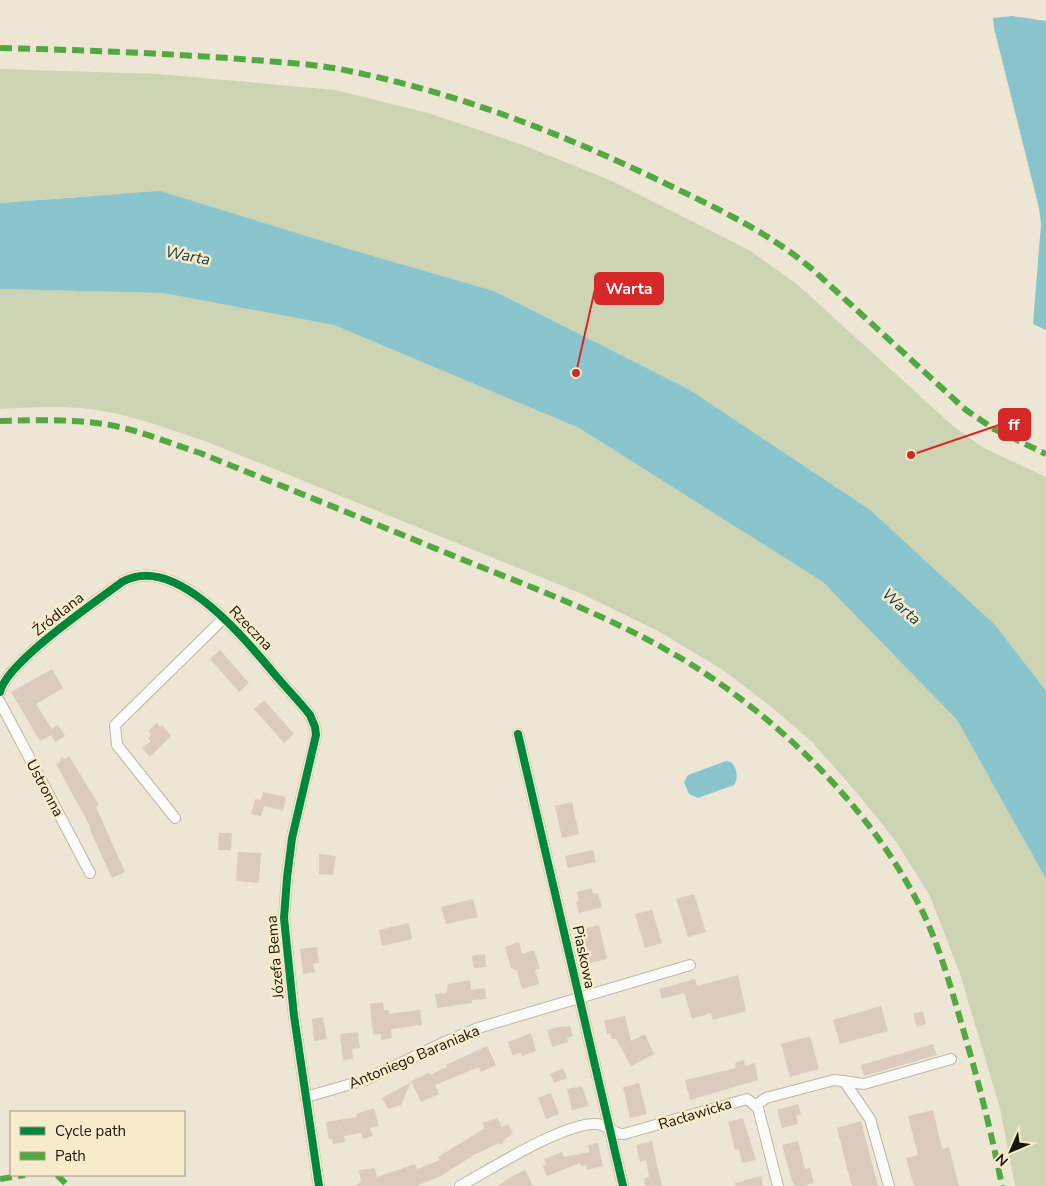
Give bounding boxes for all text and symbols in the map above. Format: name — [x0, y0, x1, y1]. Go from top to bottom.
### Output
water label: Warta — [163, 241, 212, 271]
callout: Warta — [595, 273, 663, 304]
text: Warta — [605, 278, 653, 300]
callout: ff — [999, 409, 1030, 440]
text: ff — [1008, 414, 1021, 436]
water label: Warta — [877, 583, 926, 630]
street label: Źródlana — [28, 588, 88, 640]
street label: Rzeczna — [225, 601, 277, 655]
street label: Ustronna — [22, 756, 68, 820]
street label: Józefa Bema — [261, 915, 289, 1000]
street label: Piaskowa — [568, 924, 600, 990]
street label: Antoniego Baraniaka — [345, 1020, 483, 1094]
street label: Racławicka — [656, 1093, 734, 1135]
legend — [10, 1111, 185, 1176]
text: Cycle path — [55, 1121, 126, 1141]
north arrow — [986, 1126, 1036, 1176]
text: Path — [55, 1146, 86, 1166]
text: N — [992, 1149, 1013, 1170]

